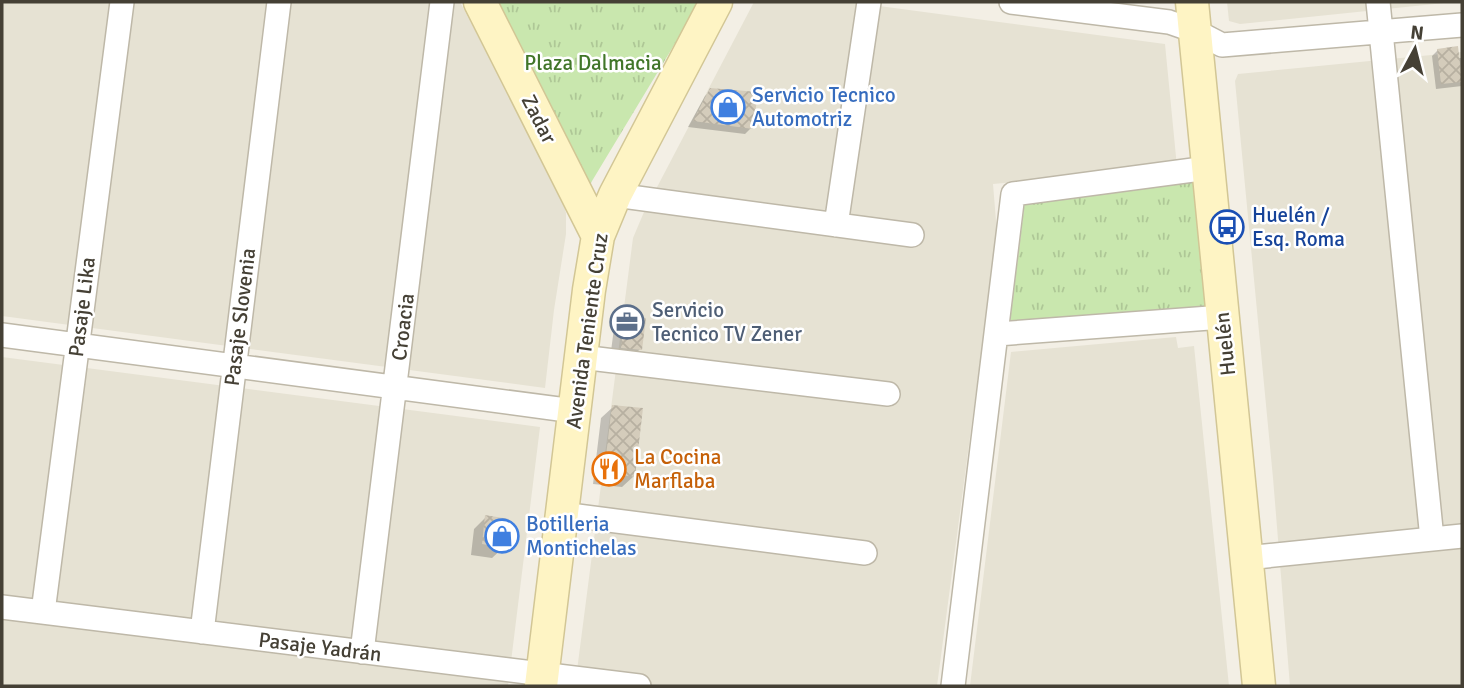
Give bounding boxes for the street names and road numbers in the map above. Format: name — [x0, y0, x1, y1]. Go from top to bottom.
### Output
street label: Zadar — [516, 90, 562, 148]
street label: Avenida Teniente Cruz — [560, 231, 614, 431]
street label: Pasaje Slovenia — [219, 247, 261, 387]
street label: Pasaje Lika — [63, 256, 101, 358]
street label: Croacia — [386, 292, 420, 362]
street label: Huelén — [1209, 311, 1241, 377]
street label: Pasaje Yadrán — [257, 627, 383, 667]

